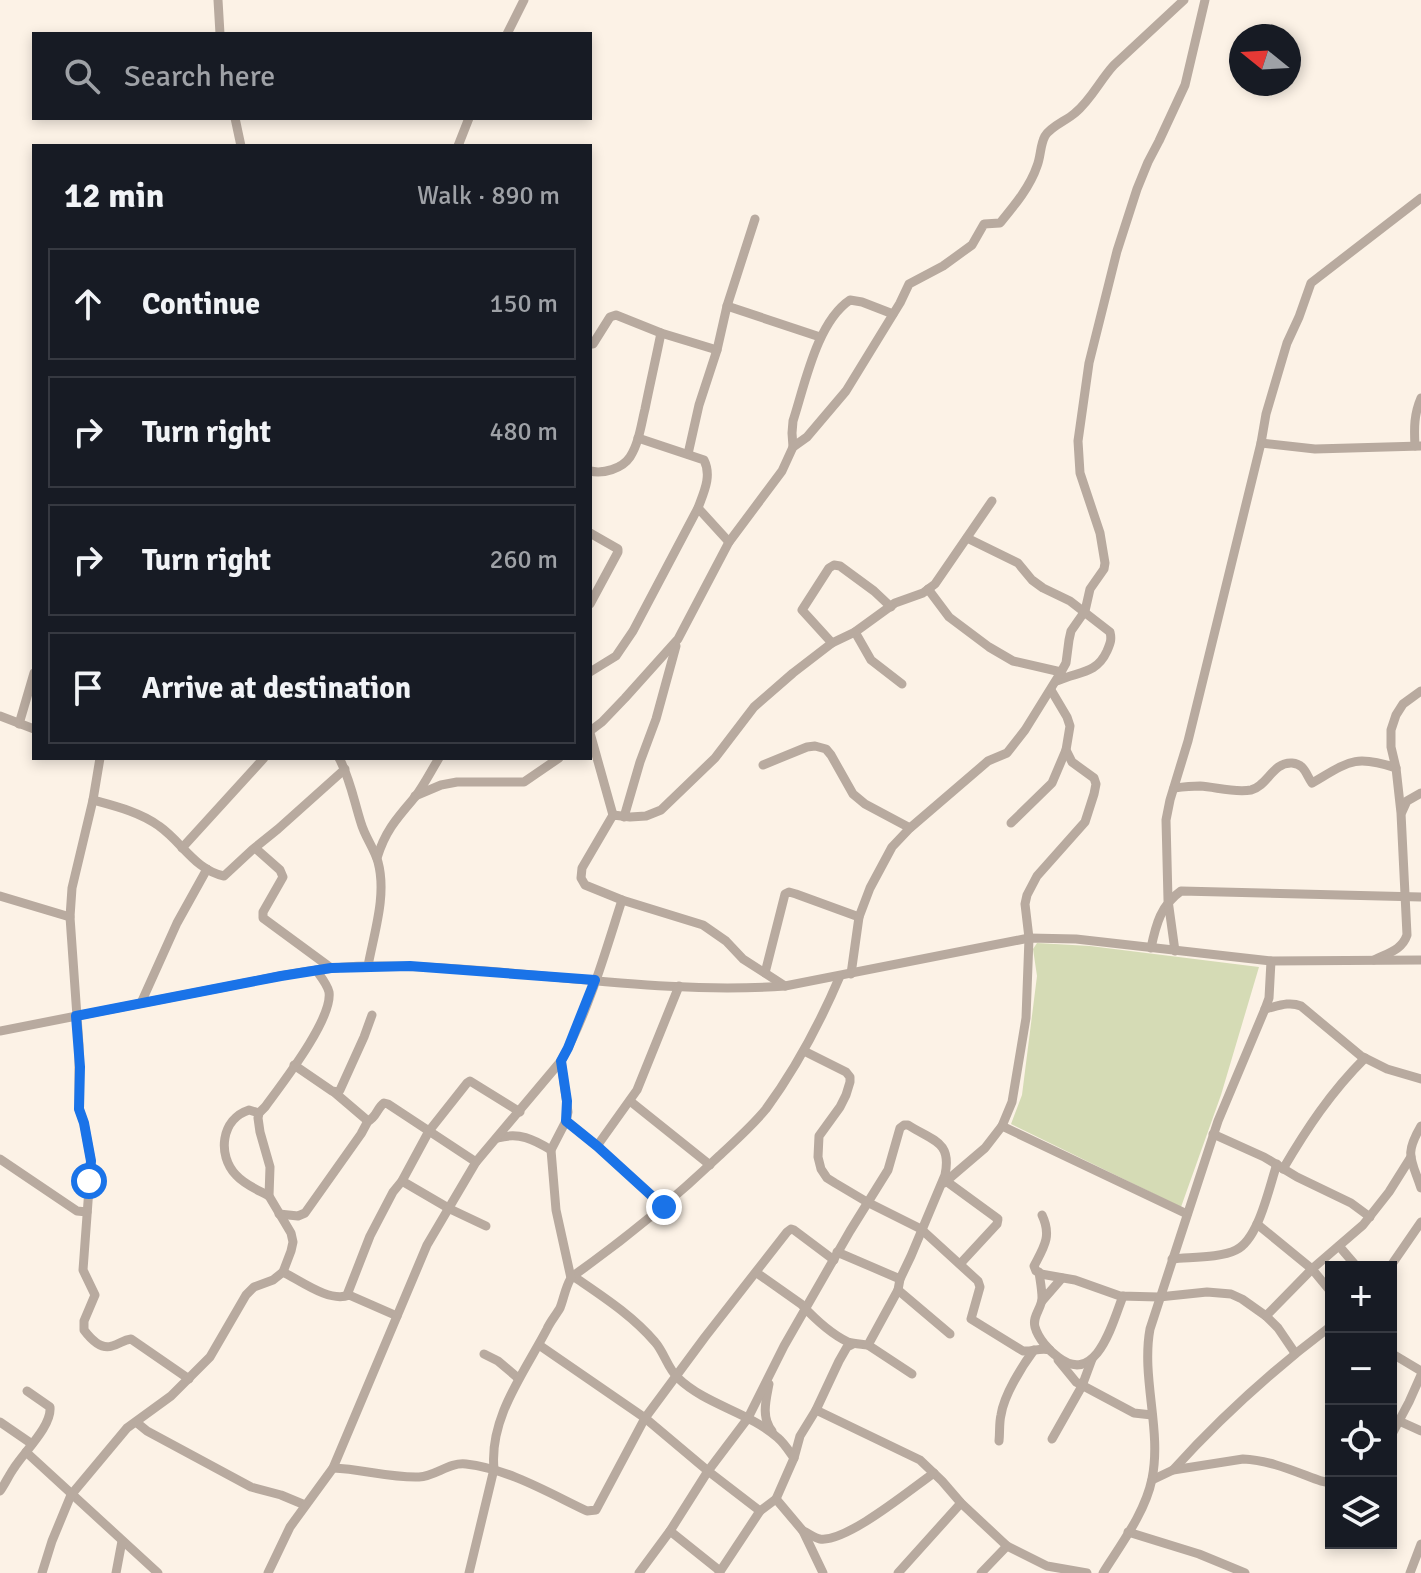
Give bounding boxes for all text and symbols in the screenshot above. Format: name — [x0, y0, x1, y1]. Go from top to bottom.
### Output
north arrow — [1229, 24, 1301, 96]
search box — [32, 32, 592, 120]
icon: search — [60, 54, 104, 98]
text: Search here — [124, 58, 275, 95]
text: 12 min — [64, 175, 164, 217]
text: Walk · 890 m — [417, 180, 560, 212]
icon: ahead — [66, 282, 110, 326]
text: Continue — [142, 286, 260, 323]
text: 150 m — [489, 288, 558, 320]
icon: right — [66, 410, 110, 454]
text: Turn right — [142, 414, 271, 451]
text: 480 m — [489, 416, 558, 448]
icon: right — [66, 538, 110, 582]
text: Turn right — [142, 542, 271, 579]
text: 260 m — [489, 544, 558, 576]
icon: arrive — [66, 666, 110, 710]
text: Arrive at destination — [142, 670, 411, 707]
route start — [71, 1163, 107, 1199]
route end — [646, 1189, 682, 1225]
map controls — [1325, 1261, 1397, 1549]
button: + — [1325, 1261, 1397, 1333]
button: − — [1325, 1333, 1397, 1405]
button: locate — [1325, 1405, 1397, 1477]
button: layers — [1325, 1477, 1397, 1549]

